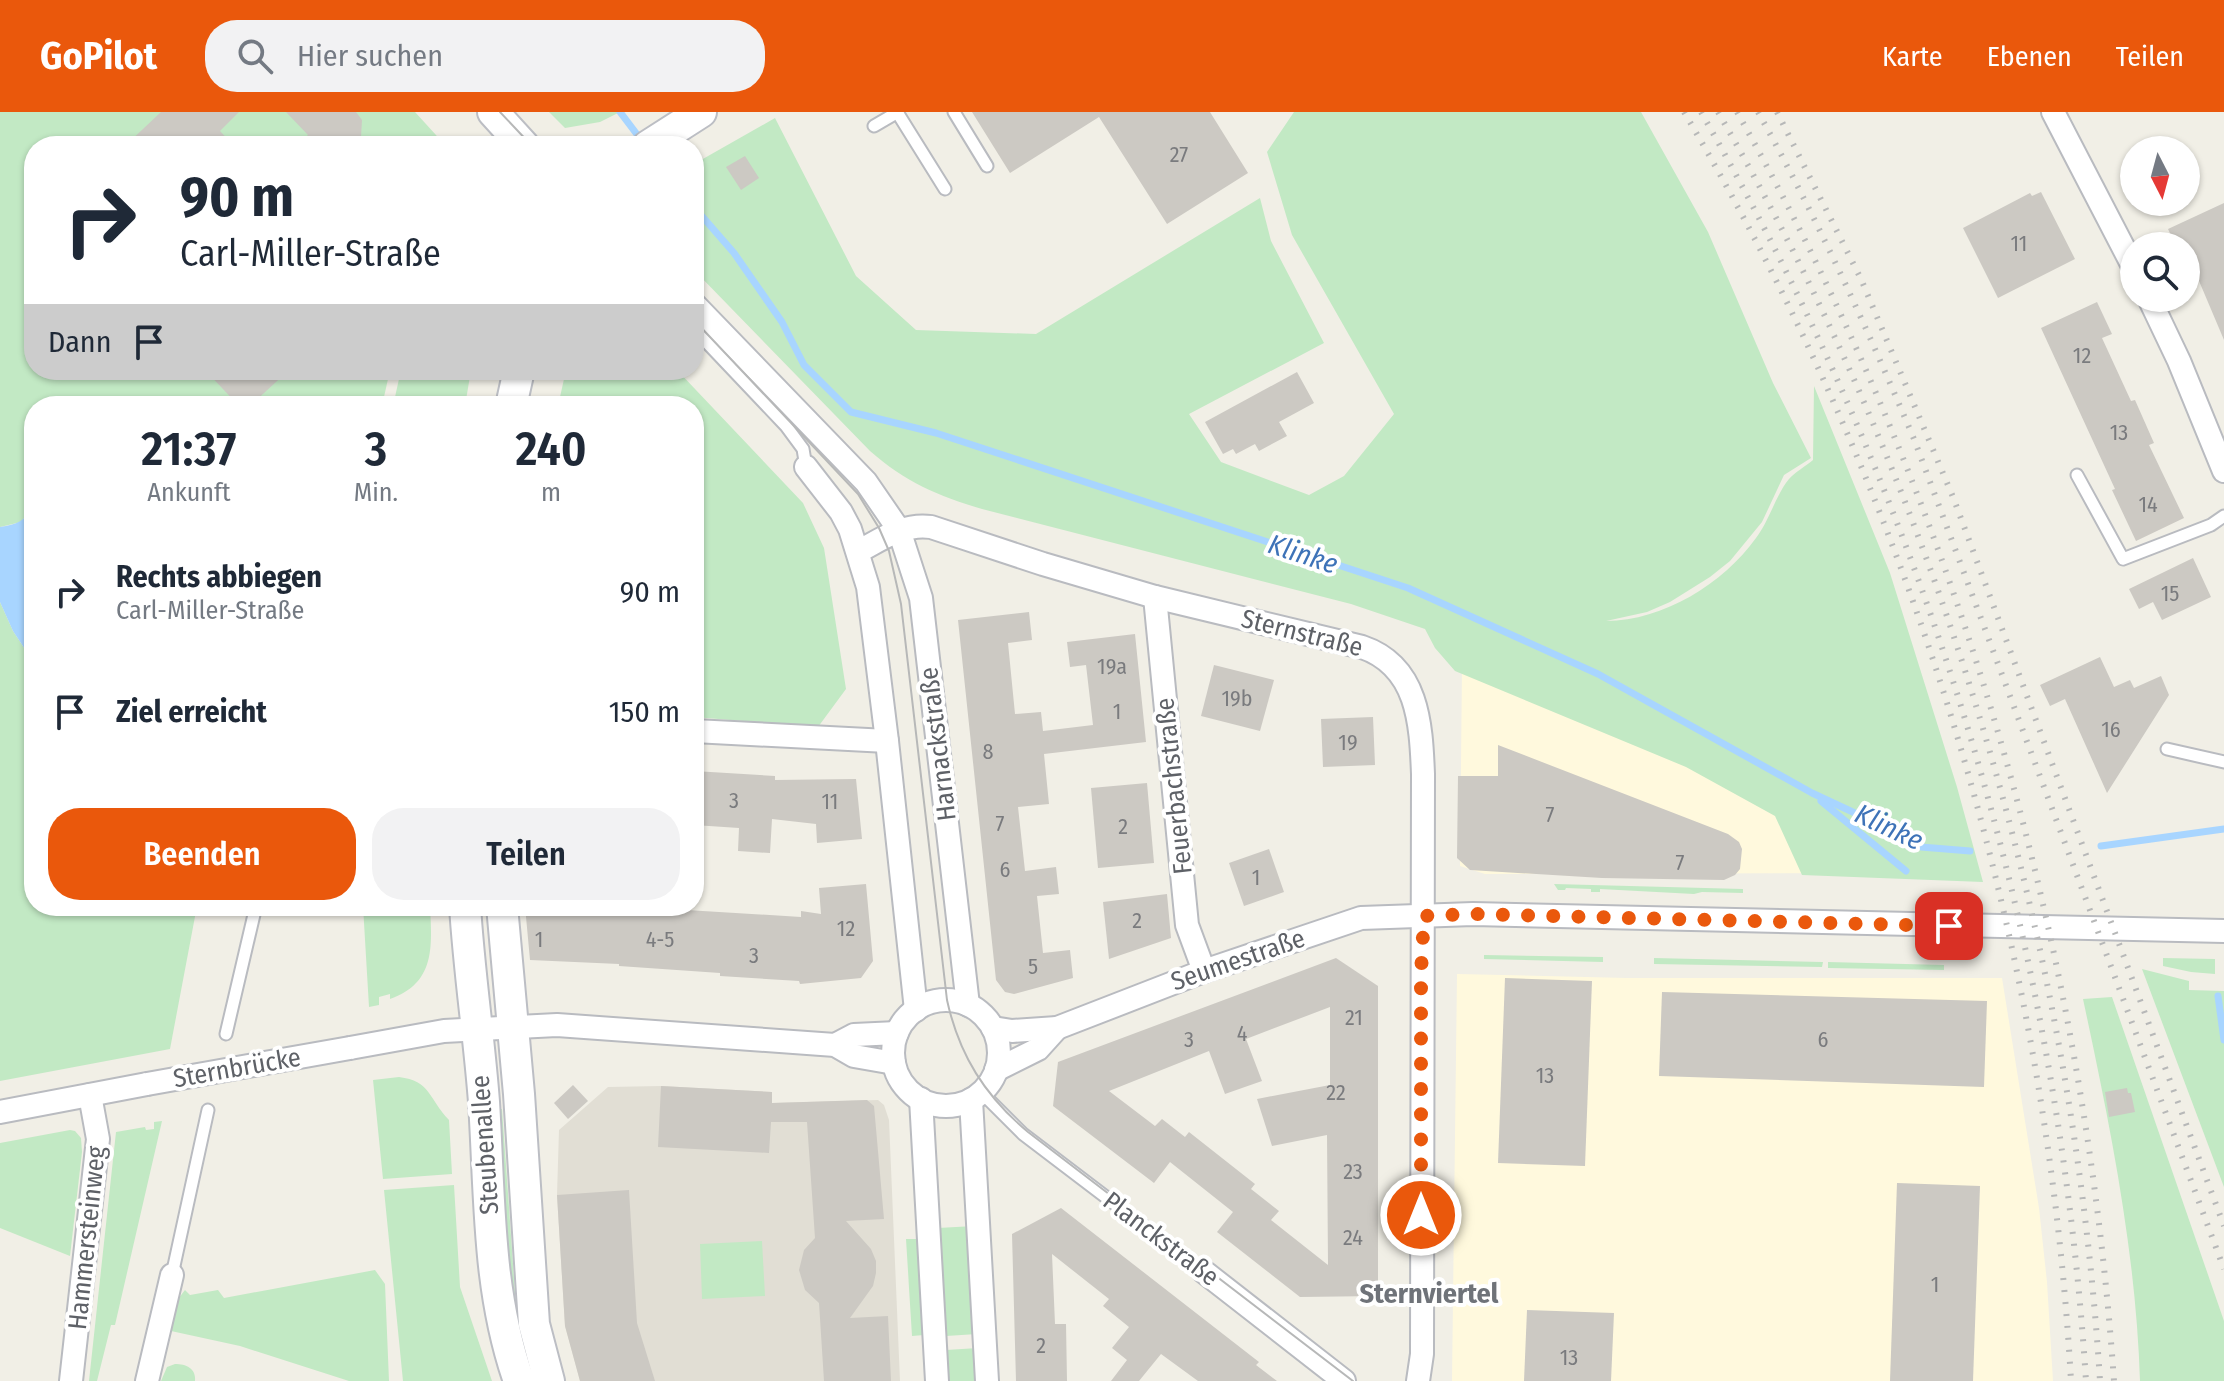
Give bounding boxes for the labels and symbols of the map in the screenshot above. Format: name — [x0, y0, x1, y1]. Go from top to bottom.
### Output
north arrow — [2120, 136, 2200, 216]
house number: 27 — [1170, 141, 1188, 168]
house number: 11 — [2011, 230, 2027, 257]
house number: 12 — [2073, 342, 2091, 369]
house number: 13 — [2110, 419, 2128, 446]
house number: 14 — [2138, 491, 2158, 518]
water label: Klinke — [1264, 527, 1342, 581]
house number: 15 — [2161, 580, 2179, 607]
street label: Sternstraße — [1238, 603, 1366, 663]
house number: 19a — [1097, 653, 1127, 680]
street label: Harnackstraße — [913, 665, 963, 823]
house number: 19b — [1222, 685, 1252, 712]
street label: Feuerbachstraße — [1149, 696, 1199, 876]
house number: 1 — [1113, 698, 1121, 725]
house number: 16 — [2101, 716, 2121, 743]
house number: 19 — [1338, 729, 1358, 756]
house number: 8 — [982, 738, 994, 765]
house number: 3 — [729, 787, 739, 814]
house number: 11 — [822, 788, 838, 815]
water label: Klinke — [1850, 797, 1928, 857]
house number: 7 — [1546, 801, 1555, 828]
house number: 7 — [996, 810, 1005, 837]
house number: 2 — [1118, 813, 1128, 840]
house number: 7 — [1676, 849, 1685, 876]
house number: 6 — [1000, 856, 1011, 883]
house number: 1 — [1252, 864, 1260, 891]
pin — [1915, 892, 1983, 960]
house number: 2 — [1132, 907, 1142, 934]
house number: 12 — [837, 915, 855, 942]
street label: Seumestraße — [1167, 923, 1309, 997]
house number: 1 — [535, 926, 543, 953]
house number: 4-5 — [646, 926, 674, 953]
house number: 3 — [749, 942, 759, 969]
house number: 5 — [1028, 953, 1038, 980]
house number: 21 — [1345, 1004, 1363, 1031]
house number: 4 — [1237, 1020, 1248, 1047]
house number: 3 — [1184, 1026, 1194, 1053]
house number: 6 — [1818, 1026, 1829, 1053]
street label: Sternbrücke — [171, 1042, 303, 1094]
house number: 13 — [1536, 1062, 1554, 1089]
street label: Steubenallee — [465, 1074, 505, 1216]
house number: 22 — [1326, 1079, 1346, 1106]
street label: Hammersteinweg — [62, 1144, 112, 1331]
house number: 23 — [1343, 1158, 1363, 1185]
position arrow — [1379, 1173, 1463, 1257]
street label: Planckstraße — [1097, 1185, 1225, 1293]
house number: 24 — [1343, 1224, 1363, 1251]
house number: 1 — [1931, 1271, 1939, 1298]
district label: Sternviertel — [1360, 1277, 1499, 1310]
house number: 2 — [1036, 1332, 1046, 1359]
house number: 13 — [1560, 1344, 1578, 1371]

